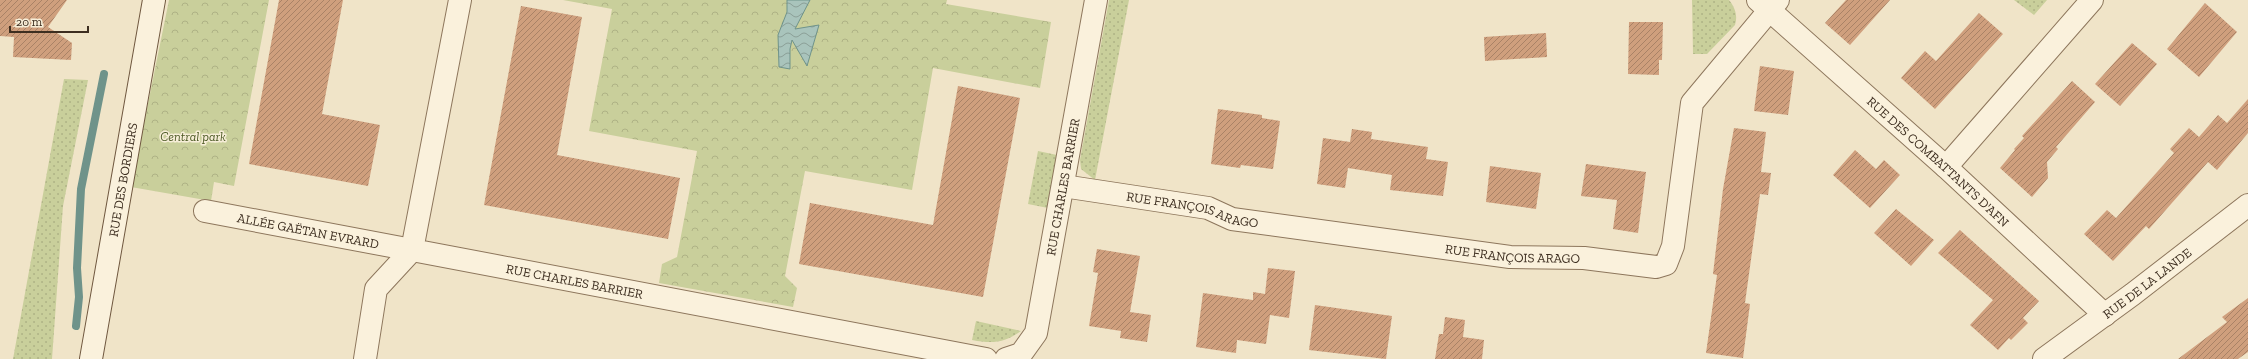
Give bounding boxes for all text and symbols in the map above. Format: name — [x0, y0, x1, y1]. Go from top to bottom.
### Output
scale bar — [10, 8, 88, 34]
text: 20 m — [16, 15, 43, 29]
street label: RUE DES COMBATTANTS D'AFN — [1864, 94, 2012, 230]
street label: RUE CHARLES BARRIER — [1043, 117, 1083, 257]
street label: RUE DES BORDIERS — [106, 122, 140, 238]
park label: Central park — [160, 129, 226, 144]
street label: RUE FRANÇOIS ARAGO — [1125, 189, 1259, 231]
street label: ALLÉE GAËTAN EVRARD — [236, 210, 380, 252]
street label: RUE FRANÇOIS ARAGO — [1444, 241, 1580, 266]
street label: RUE DE LA LANDE — [2100, 245, 2195, 322]
street label: RUE CHARLES BARRIER — [505, 261, 644, 302]

